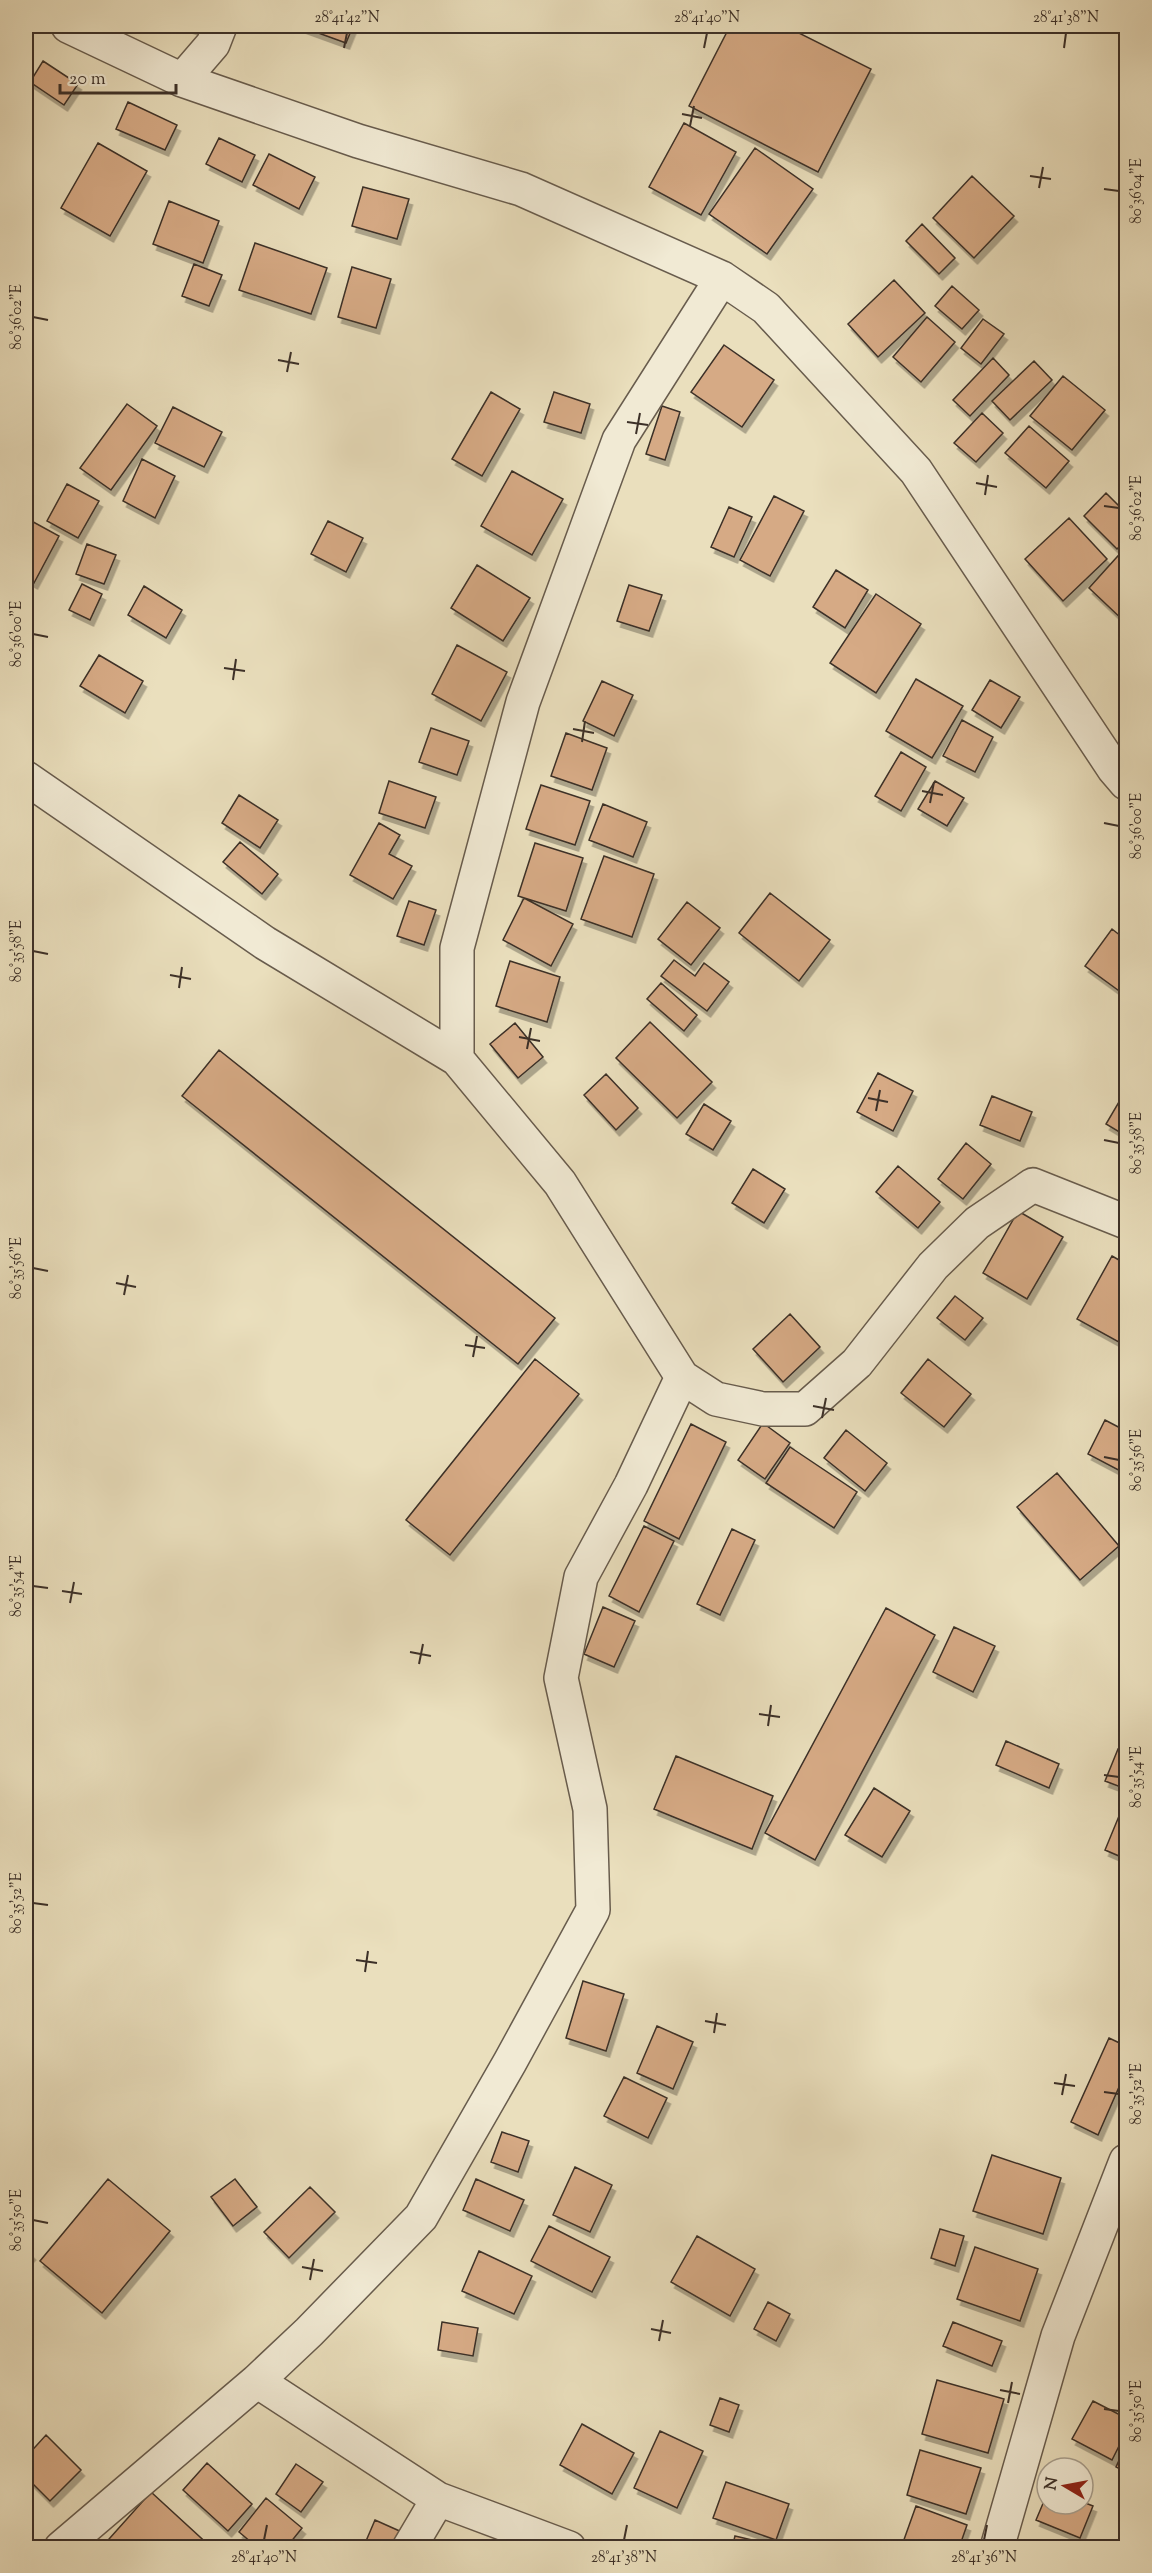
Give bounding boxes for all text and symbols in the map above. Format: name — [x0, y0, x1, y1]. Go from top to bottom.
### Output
text: 28°41'42"N — [314, 8, 380, 29]
text: 28°41'40"N — [674, 8, 740, 29]
text: 28°41'38"N — [1033, 8, 1099, 29]
scale bar — [60, 57, 176, 95]
text: 20 m — [69, 67, 106, 93]
text: 80°36'04"E — [1127, 158, 1148, 224]
text: 80°36'02"E — [7, 284, 28, 350]
text: 80°36'02"E — [1127, 475, 1148, 541]
text: 80°36'00"E — [7, 601, 28, 667]
text: 80°36'00"E — [1127, 793, 1148, 859]
text: 80°35'58"E — [7, 920, 28, 982]
text: 80°35'58"E — [1127, 1112, 1148, 1174]
text: 80°35'56"E — [7, 1237, 28, 1299]
text: 80°35'56"E — [1127, 1429, 1148, 1491]
text: 80°35'54"E — [7, 1555, 28, 1617]
text: 80°35'54"E — [1127, 1746, 1148, 1808]
text: 80°35'52"E — [7, 1872, 28, 1934]
text: 80°35'52"E — [1127, 2063, 1148, 2125]
text: 80°35'50"E — [7, 2189, 28, 2251]
text: 80°35'50"E — [1127, 2380, 1148, 2442]
north arrow — [1035, 2456, 1095, 2516]
text: N — [1040, 2475, 1065, 2492]
text: 28°41'40"N — [231, 2548, 297, 2569]
text: 28°41'38"N — [591, 2548, 657, 2569]
text: 28°41'36"N — [951, 2548, 1017, 2569]

